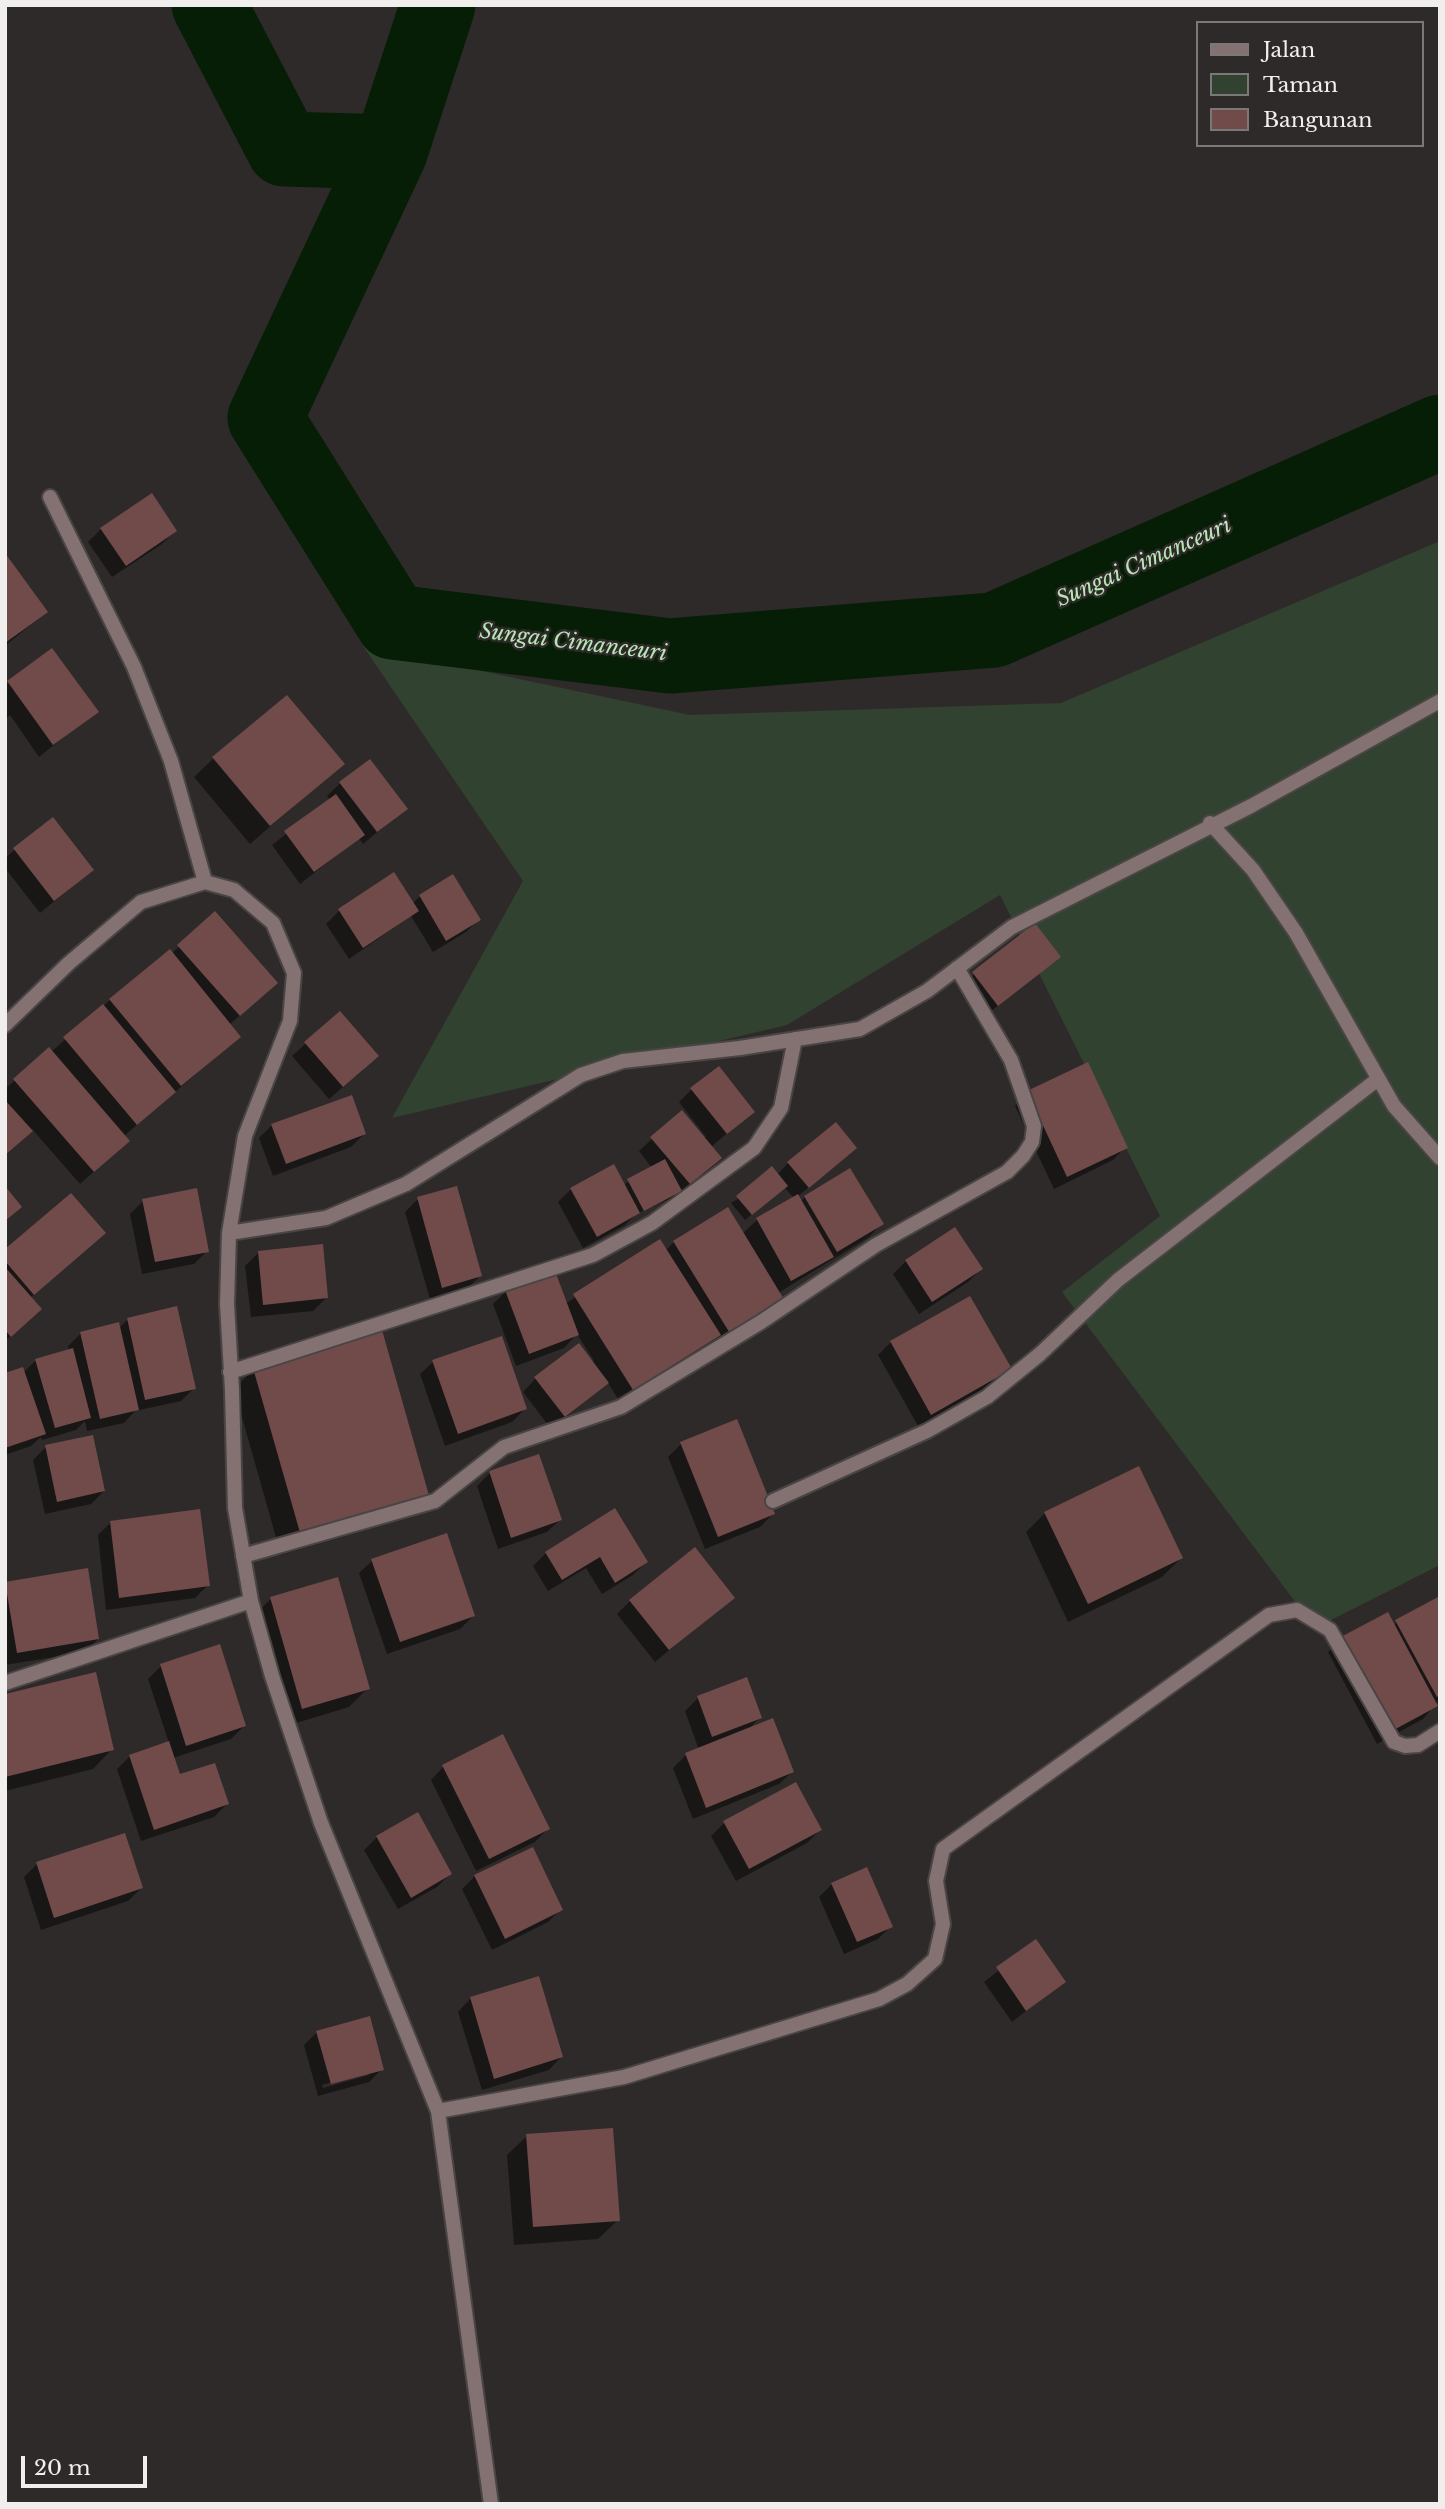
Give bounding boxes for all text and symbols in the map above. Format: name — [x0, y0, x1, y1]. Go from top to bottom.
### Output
legend — [1196, 21, 1424, 147]
text: Jalan — [1263, 37, 1315, 63]
text: Taman — [1263, 72, 1338, 98]
text: Bangunan — [1263, 107, 1372, 133]
water label: Sungai Cimanceuri — [1053, 513, 1235, 613]
water label: Sungai Cimanceuri — [478, 619, 668, 667]
scale bar — [24, 2442, 150, 2486]
text: 20 m — [34, 2455, 91, 2481]

